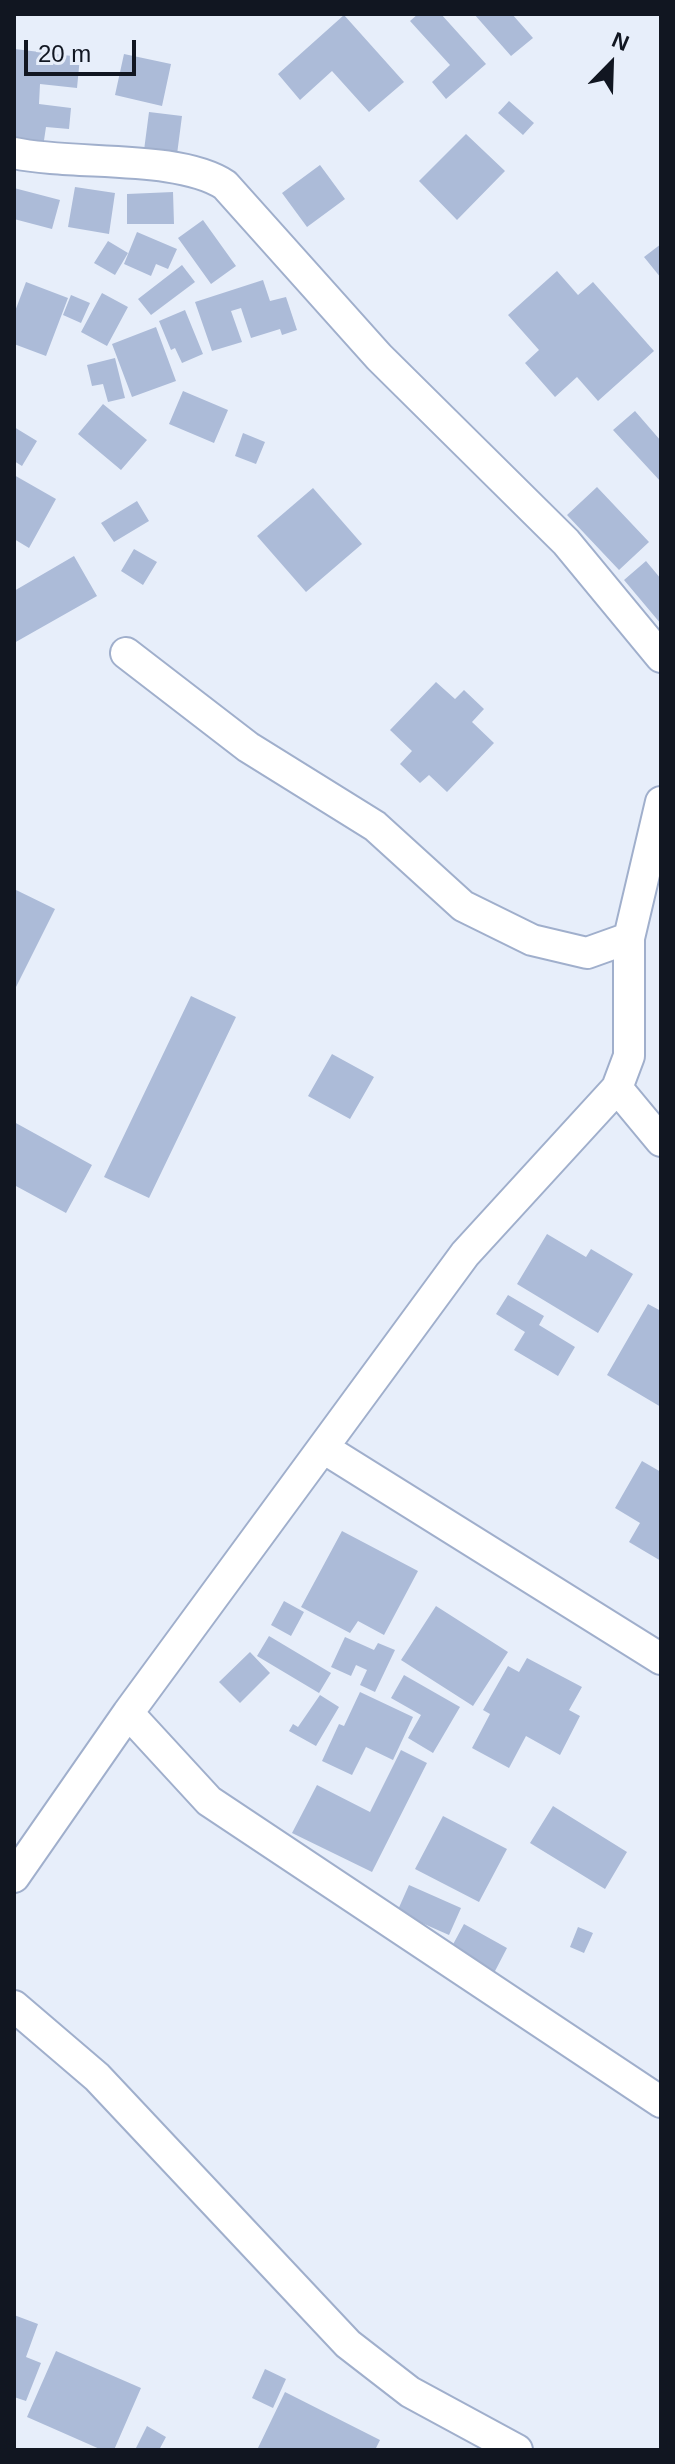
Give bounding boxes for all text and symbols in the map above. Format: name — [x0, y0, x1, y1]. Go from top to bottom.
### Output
scale bar — [28, 24, 140, 74]
north arrow — [571, 24, 651, 104]
text: N — [608, 27, 633, 56]
text: 20 m — [38, 40, 91, 67]

